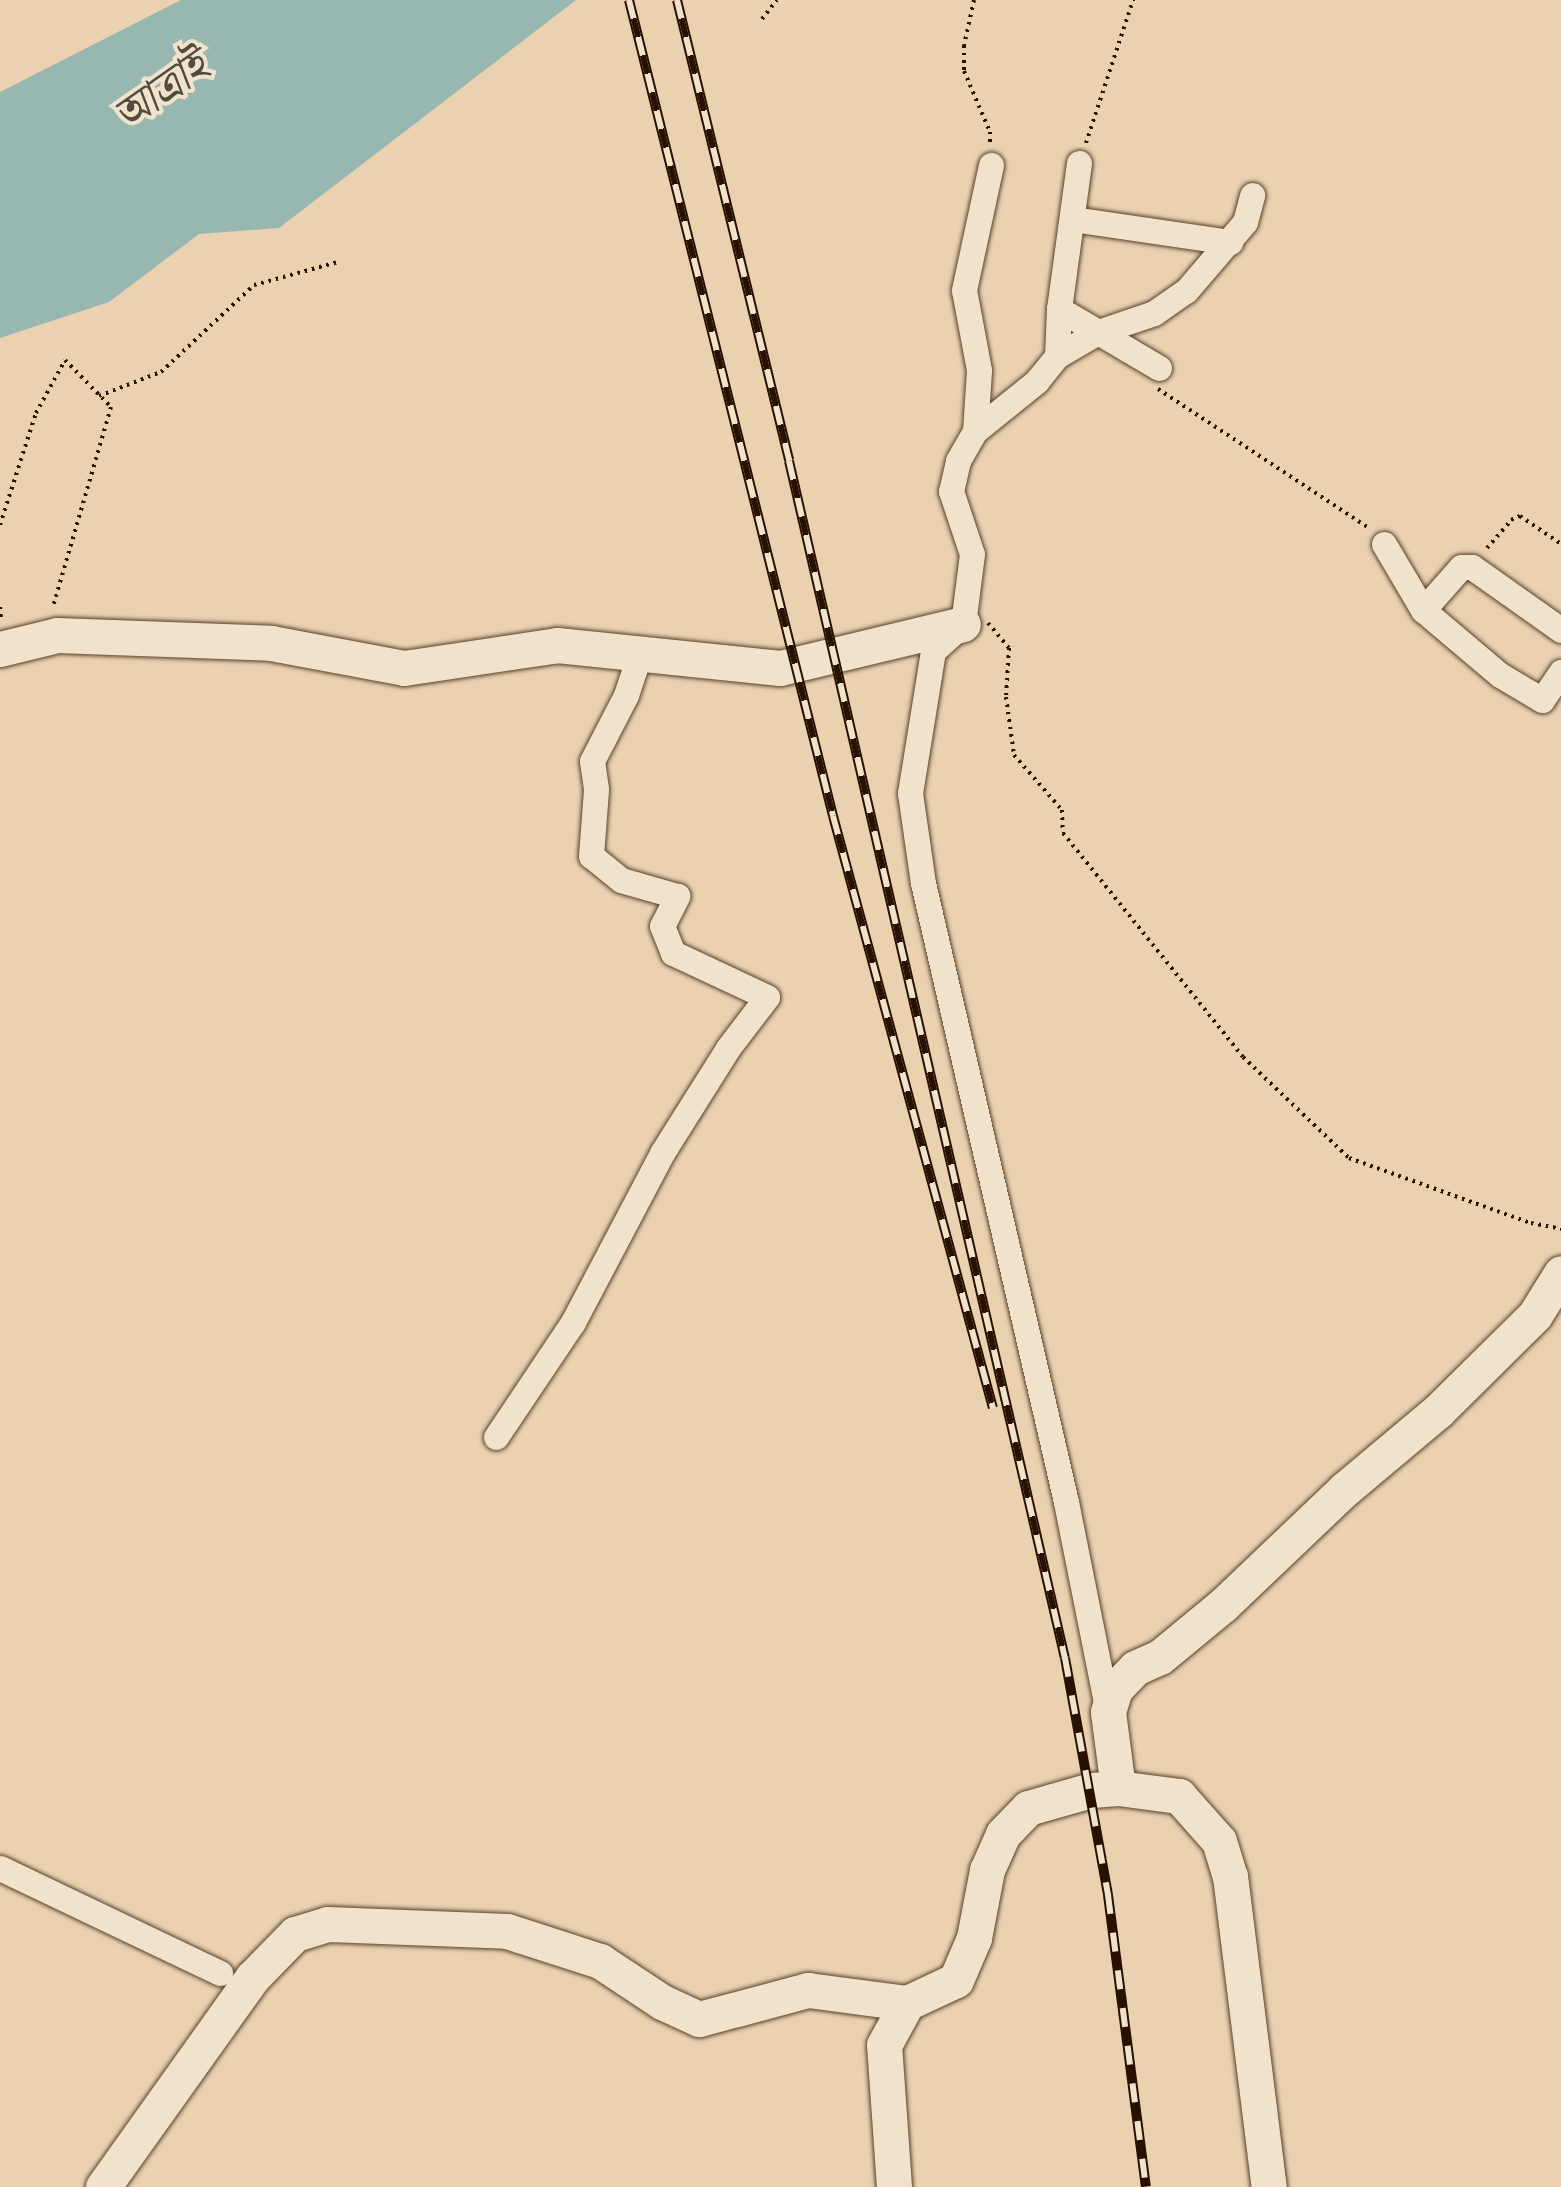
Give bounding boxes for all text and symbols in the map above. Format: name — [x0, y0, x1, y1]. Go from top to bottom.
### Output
water label: আত্রাই — [104, 40, 218, 144]

